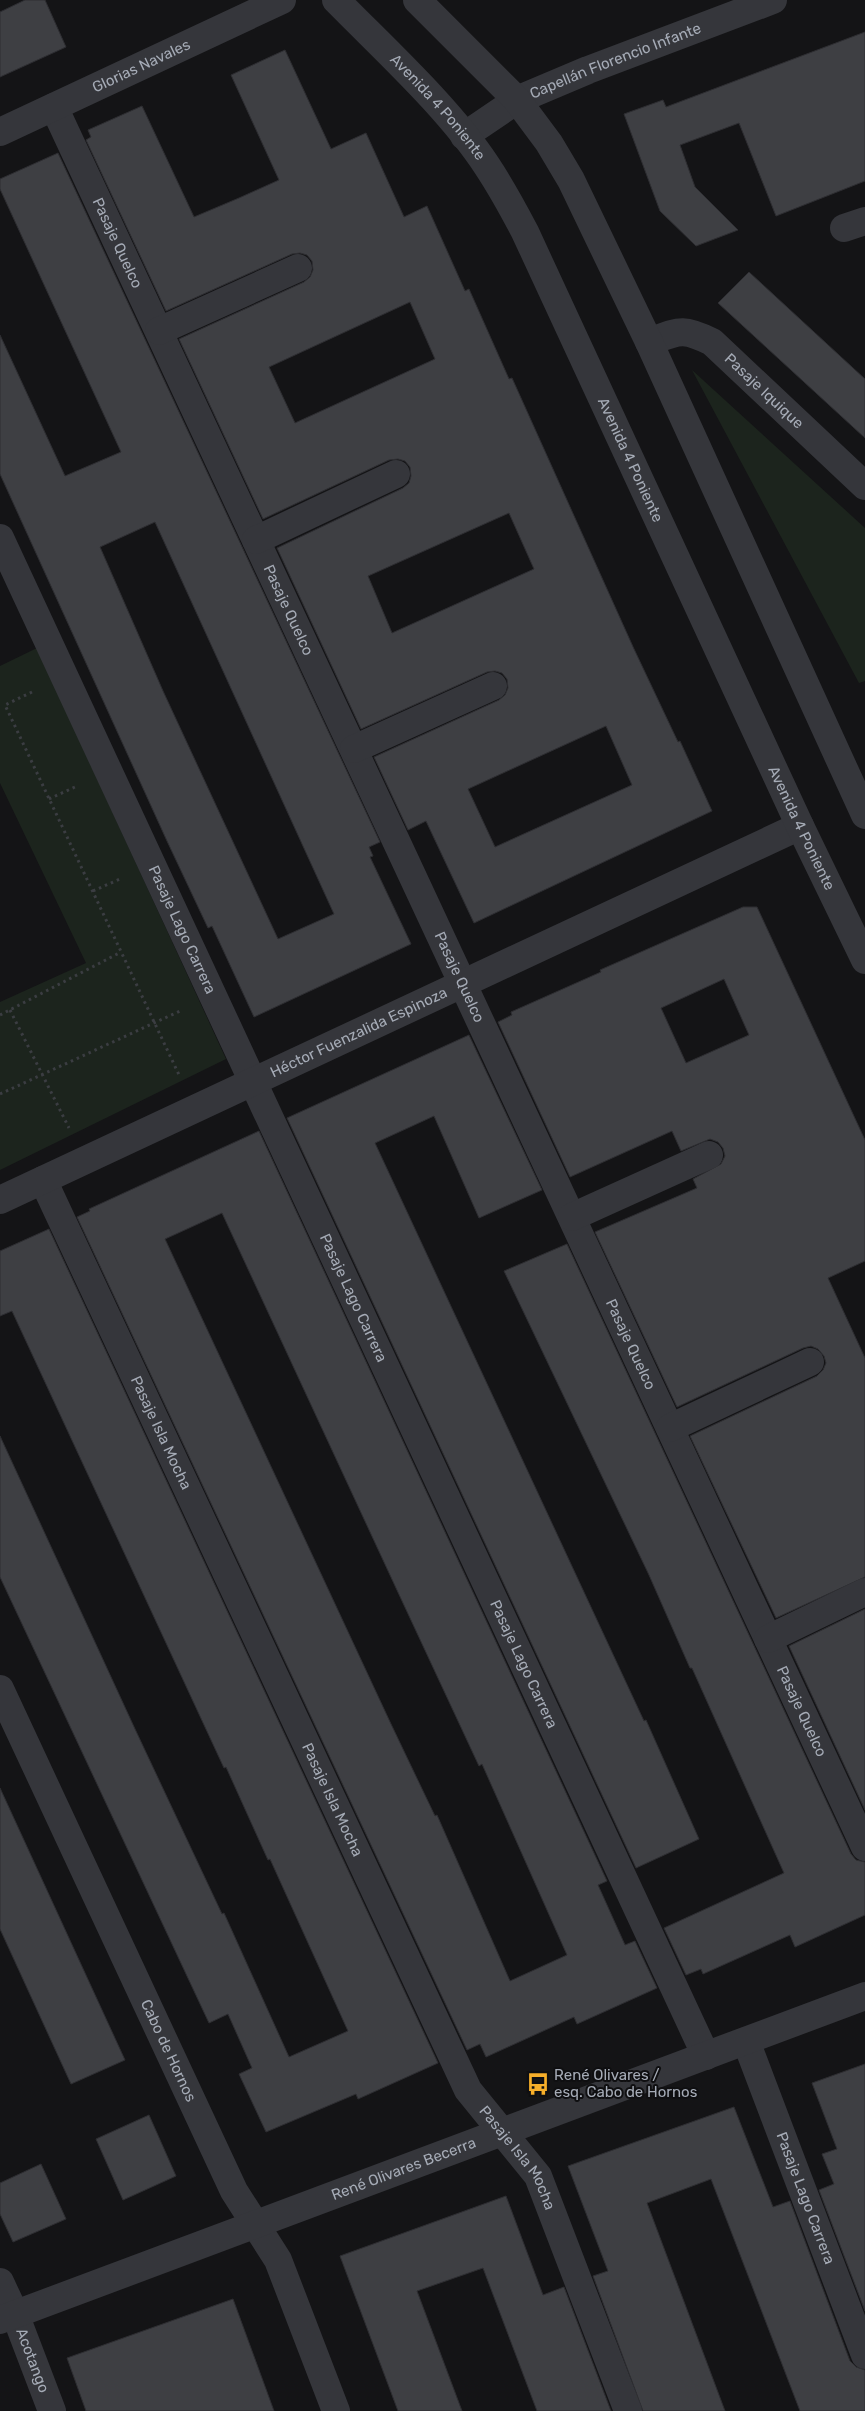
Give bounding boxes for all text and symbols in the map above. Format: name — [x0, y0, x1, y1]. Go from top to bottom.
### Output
street label: Capellán Florencio Infante — [527, 19, 704, 103]
street label: Glorias Navales — [89, 35, 193, 96]
street label: Avenida 4 Poniente — [386, 50, 489, 164]
street label: Pasaje Quelco — [89, 195, 146, 291]
street label: Pasaje Iquique — [721, 350, 807, 433]
street label: Avenida 4 Poniente — [594, 395, 667, 525]
street label: Pasaje Quelco — [260, 562, 317, 658]
street label: Avenida 4 Poniente — [764, 763, 839, 893]
street label: Pasaje Lago Carrera — [145, 863, 220, 997]
street label: Pasaje Quelco — [431, 929, 488, 1025]
street label: Héctor Fuenzalida Espinoza — [267, 983, 450, 1081]
street label: Pasaje Lago Carrera — [316, 1231, 391, 1365]
street label: Pasaje Quelco — [602, 1296, 659, 1392]
street label: Pasaje Isla Mocha — [127, 1373, 195, 1493]
street label: Pasaje Lago Carrera — [486, 1597, 561, 1731]
street label: Pasaje Quelco — [773, 1663, 831, 1759]
street label: Pasaje Isla Mocha — [298, 1740, 367, 1859]
street label: Cabo de Hornos — [137, 1997, 200, 2105]
place label: René Olivares / esq. Cabo de Hornos — [554, 2066, 698, 2101]
bus stop icon: René Olivares / esq. Cabo de Hornos — [525, 2071, 551, 2097]
street label: Pasaje Isla Mocha — [476, 2102, 559, 2212]
street label: Pasaje Lago Carrera — [772, 2130, 839, 2267]
street label: René Olivares Becerra — [329, 2134, 478, 2204]
street label: Acotango — [12, 2326, 53, 2395]

